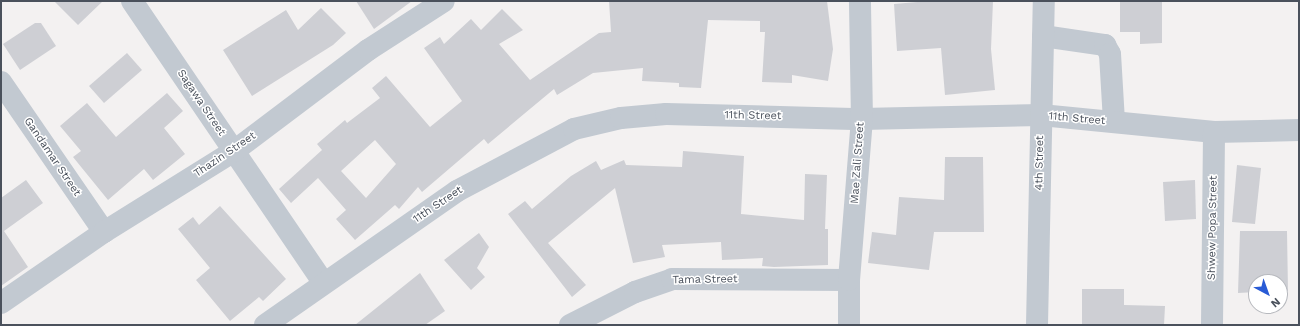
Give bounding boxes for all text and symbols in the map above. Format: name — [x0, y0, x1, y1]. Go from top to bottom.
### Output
street label: Sagawa Street — [174, 67, 228, 139]
street label: 11th Street — [724, 109, 782, 123]
street label: 11th Street — [1048, 110, 1106, 128]
street label: Gandamar Street — [21, 115, 83, 199]
street label: Mae Zali Street — [849, 122, 867, 204]
street label: Thazin Street — [191, 129, 259, 181]
street label: 4th Street — [1033, 135, 1047, 191]
street label: Shwew Popa Street — [1205, 175, 1221, 281]
street label: 11th Street — [411, 184, 465, 226]
street label: Tama Street — [672, 273, 738, 287]
north arrow — [1248, 274, 1288, 314]
text: N — [1268, 295, 1283, 310]

